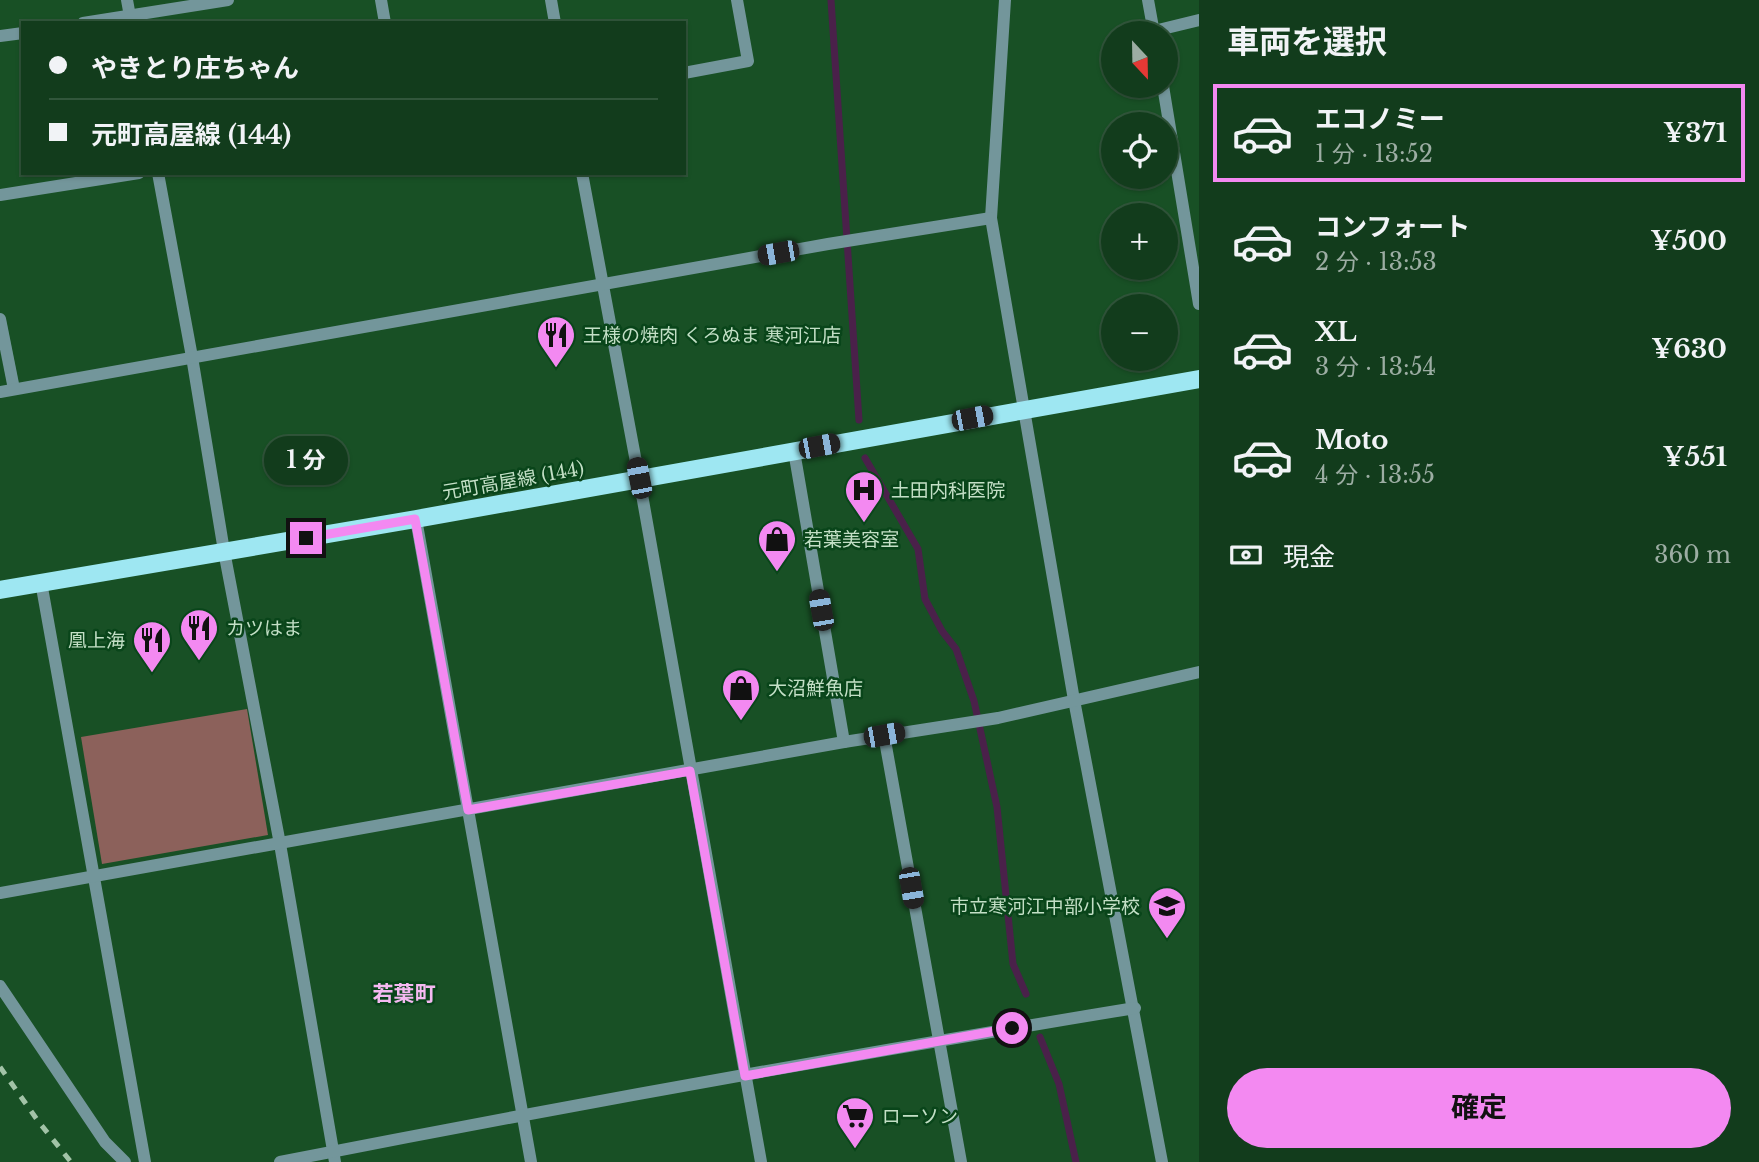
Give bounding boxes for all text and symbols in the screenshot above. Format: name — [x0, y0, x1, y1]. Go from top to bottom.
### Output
north arrow — [1101, 21, 1178, 98]
map controls — [1101, 21, 1178, 371]
text: 車両を選択 — [1227, 22, 1387, 62]
text: やきとり庄ちゃん — [91, 52, 299, 84]
icon: car — [1231, 102, 1294, 165]
text: エコノミー — [1315, 103, 1445, 135]
button: locate — [1101, 112, 1178, 189]
text: ¥371 — [1663, 117, 1727, 149]
text: 元町高屋線 (144) — [91, 119, 291, 151]
text: 1 分 · 13:52 — [1315, 140, 1433, 168]
button: + — [1101, 203, 1178, 280]
icon: car — [1231, 210, 1294, 273]
text: コンフォート — [1315, 211, 1470, 243]
text: ¥500 — [1650, 225, 1727, 257]
car — [756, 239, 801, 267]
text: 2 分 · 13:53 — [1315, 248, 1437, 276]
button: − — [1101, 294, 1178, 371]
restaurant icon: 王様の焼肉 くろぬま 寒河江店 — [535, 314, 577, 369]
text: XL — [1315, 316, 1357, 348]
icon: car — [1231, 318, 1294, 381]
place label: 王様の焼肉 くろぬま 寒河江店 — [583, 324, 841, 347]
text: ¥630 — [1651, 333, 1727, 365]
text: 3 分 · 13:54 — [1315, 353, 1436, 381]
car — [950, 404, 995, 432]
text: Moto — [1315, 424, 1388, 456]
icon: car — [1231, 426, 1294, 489]
car — [797, 432, 842, 460]
callout: 1 分 — [264, 436, 348, 486]
text: ¥551 — [1663, 441, 1727, 473]
text: 1 分 — [286, 446, 326, 474]
car — [625, 455, 654, 501]
street label: 元町高屋線 (144) — [440, 457, 586, 504]
text: 4 分 · 13:55 — [1315, 461, 1435, 489]
hospital icon: 土田内科医院 — [843, 469, 885, 524]
place label: 土田内科医院 — [891, 479, 1005, 502]
shop icon: 若葉美容室 — [756, 518, 798, 573]
route end — [290, 522, 322, 554]
place label: 若葉美容室 — [804, 528, 899, 551]
icon: cash — [1227, 536, 1265, 574]
text: 現金 — [1283, 541, 1335, 573]
text: 360 m — [1654, 541, 1731, 569]
car — [808, 587, 835, 633]
restaurant icon: カツはま — [178, 607, 220, 662]
place label: カツはま — [226, 617, 302, 640]
restaurant icon: 凰上海 — [131, 619, 173, 674]
place label: 凰上海 — [68, 629, 125, 652]
shop icon: 大沼鮮魚店 — [720, 667, 762, 722]
place label: 大沼鮮魚店 — [768, 677, 863, 700]
car — [862, 721, 907, 749]
car — [898, 865, 925, 911]
school or university icon: 市立寒河江中部小学校 — [1146, 885, 1188, 940]
place label: 市立寒河江中部小学校 — [950, 895, 1140, 918]
district label: 若葉町 — [373, 981, 436, 1007]
route start — [996, 1012, 1028, 1044]
button: 確定 — [1227, 1068, 1731, 1148]
supermarket icon: ローソン — [834, 1095, 876, 1150]
place label: ローソン — [882, 1105, 958, 1128]

